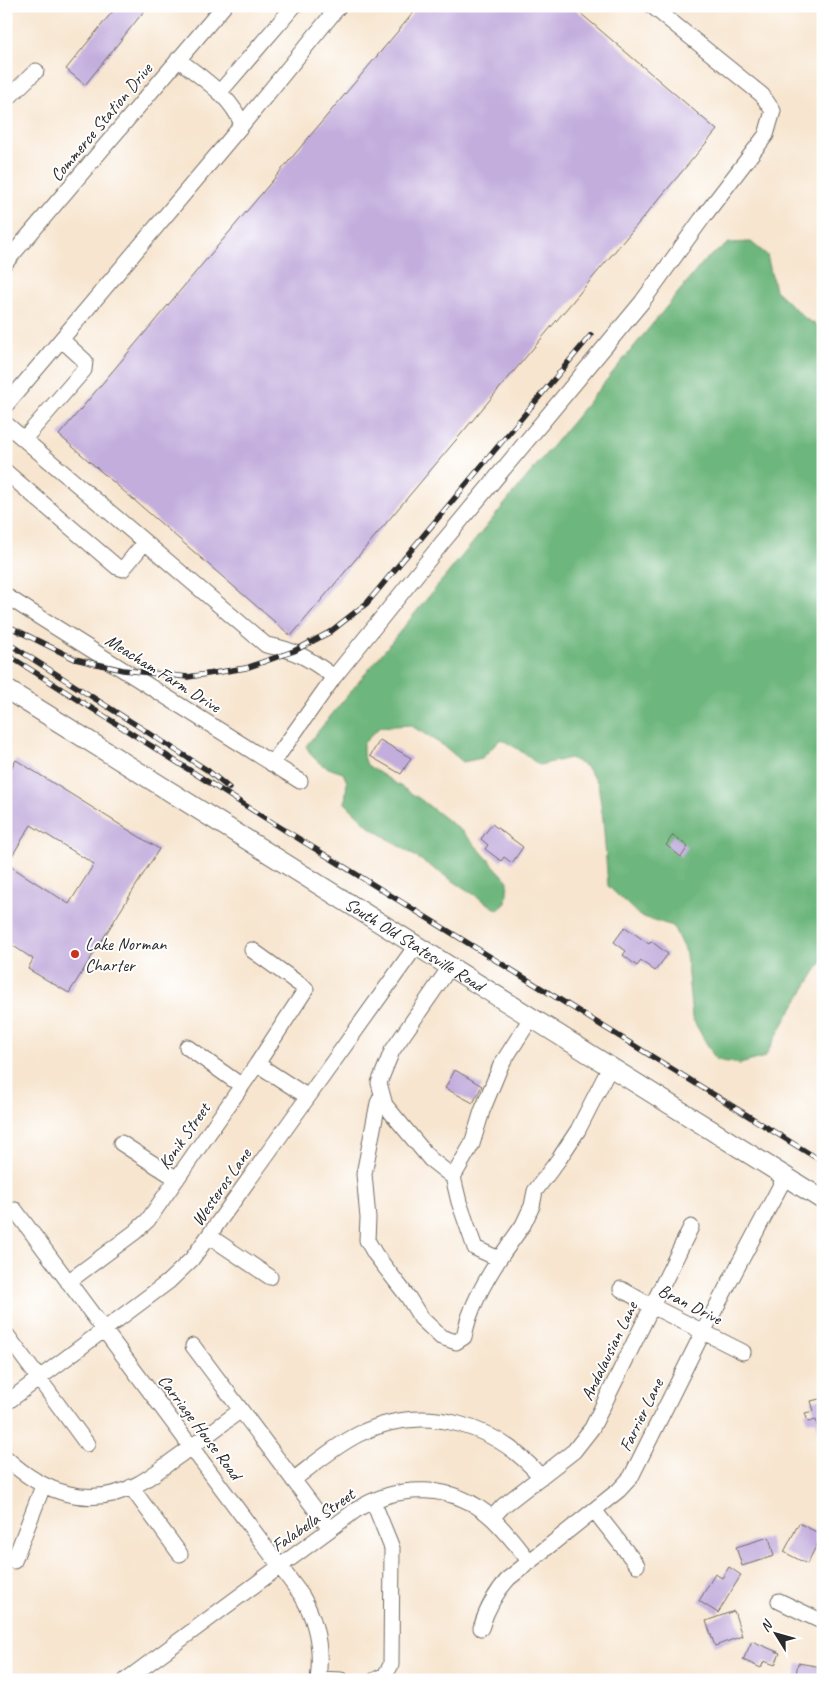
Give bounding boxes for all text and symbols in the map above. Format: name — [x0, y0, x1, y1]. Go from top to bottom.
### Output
street label: Commerce Station Drive — [45, 58, 158, 186]
street label: Meacham Farm Drive — [101, 629, 226, 718]
street label: South Old Statesville Road — [341, 893, 491, 998]
place label: Lake Norman Charter — [85, 933, 167, 976]
marker: Lake Norman Charter — [69, 948, 81, 960]
street label: Konik Street — [153, 1097, 216, 1173]
street label: Westeros Lane — [186, 1143, 256, 1230]
street label: Bran Drive — [655, 1279, 726, 1330]
street label: Andalausian Lane — [576, 1297, 643, 1404]
street label: Carriage House Road — [153, 1370, 248, 1486]
street label: Farrier Lane — [614, 1374, 668, 1455]
street label: Falabella Street — [267, 1482, 361, 1557]
north arrow — [752, 1608, 802, 1658]
text: N — [757, 1616, 777, 1635]

